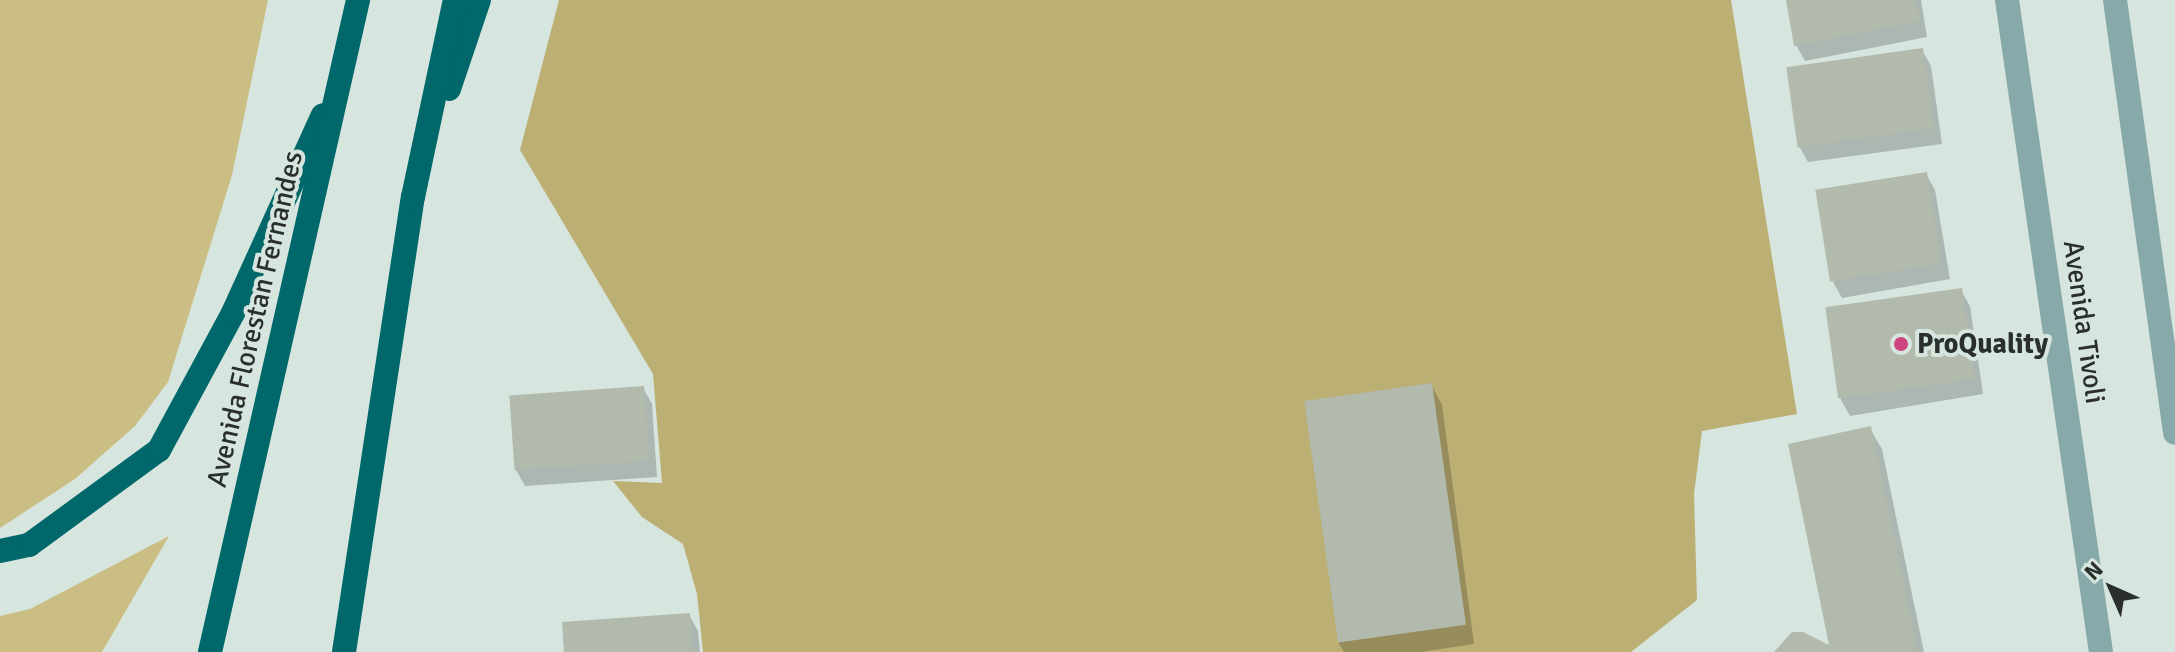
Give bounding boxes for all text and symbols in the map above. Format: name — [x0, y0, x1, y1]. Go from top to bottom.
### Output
street label: Avenida Florestan Fernandes — [200, 148, 310, 490]
street label: Avenida Tivoli — [2056, 238, 2112, 406]
place label: ProQuality — [1917, 327, 2048, 361]
marker: ProQuality — [1892, 335, 1910, 353]
north arrow — [2071, 548, 2151, 628]
text: N — [2079, 556, 2109, 586]

